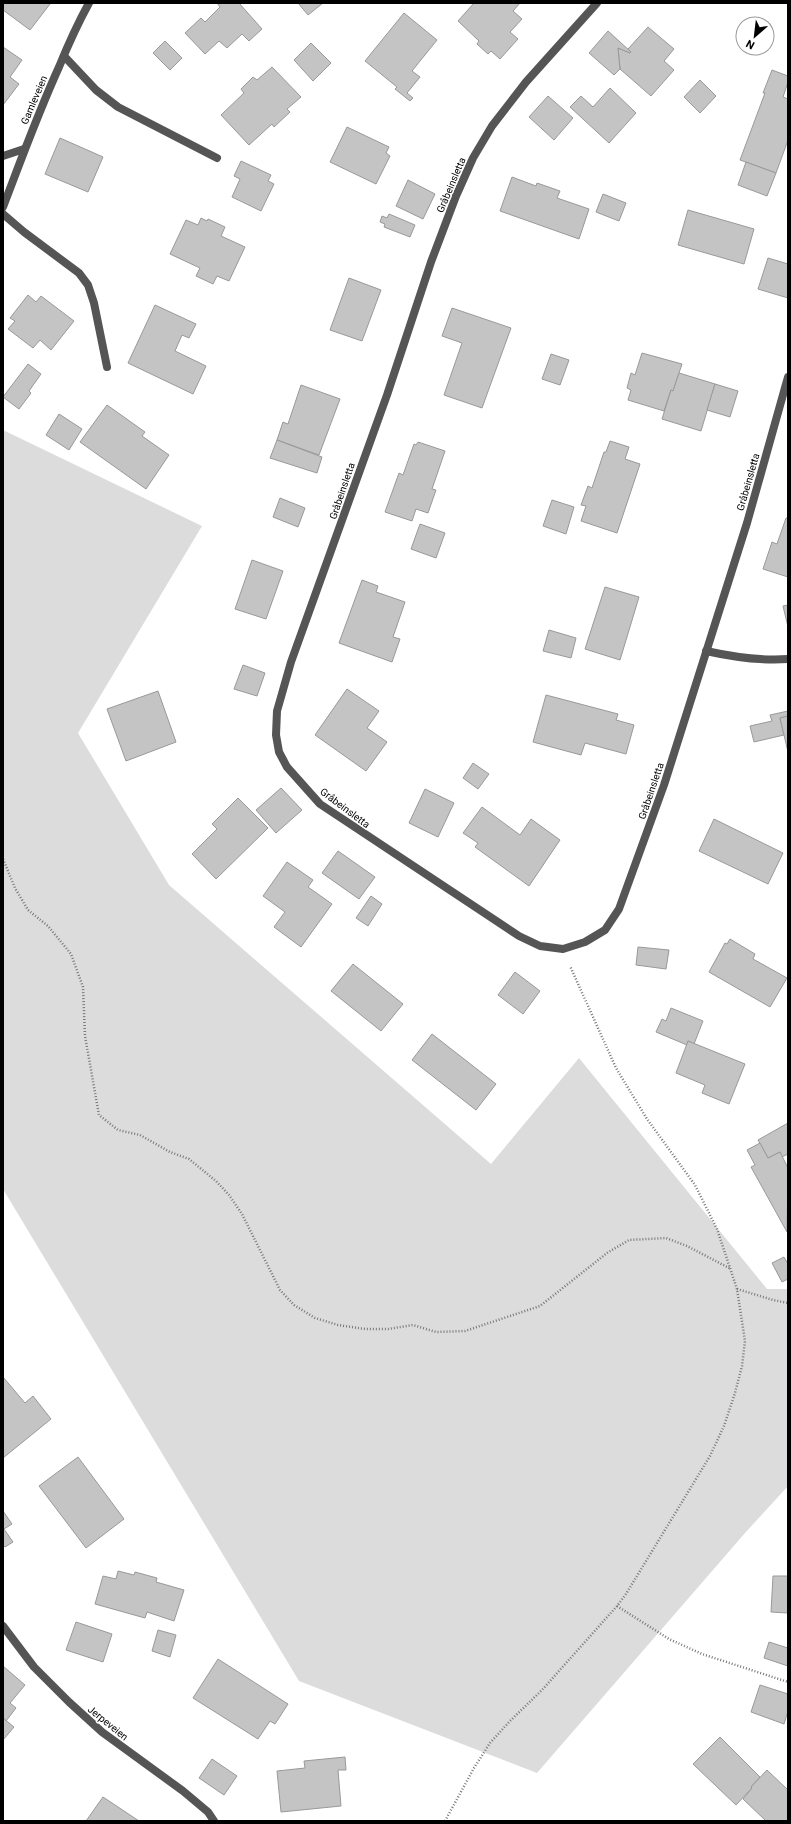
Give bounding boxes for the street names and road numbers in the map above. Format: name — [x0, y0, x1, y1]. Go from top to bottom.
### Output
street label: Gamleveien — [19, 74, 49, 126]
street label: Gråbeinsletta — [434, 156, 468, 214]
street label: Gråbeinsletta — [735, 452, 761, 512]
street label: Gråbeinsletta — [327, 461, 357, 521]
street label: Gråbeinsletta — [636, 761, 666, 821]
street label: Gråbeinsletta — [318, 786, 372, 830]
street label: Jerpeveien — [86, 1703, 130, 1743]

